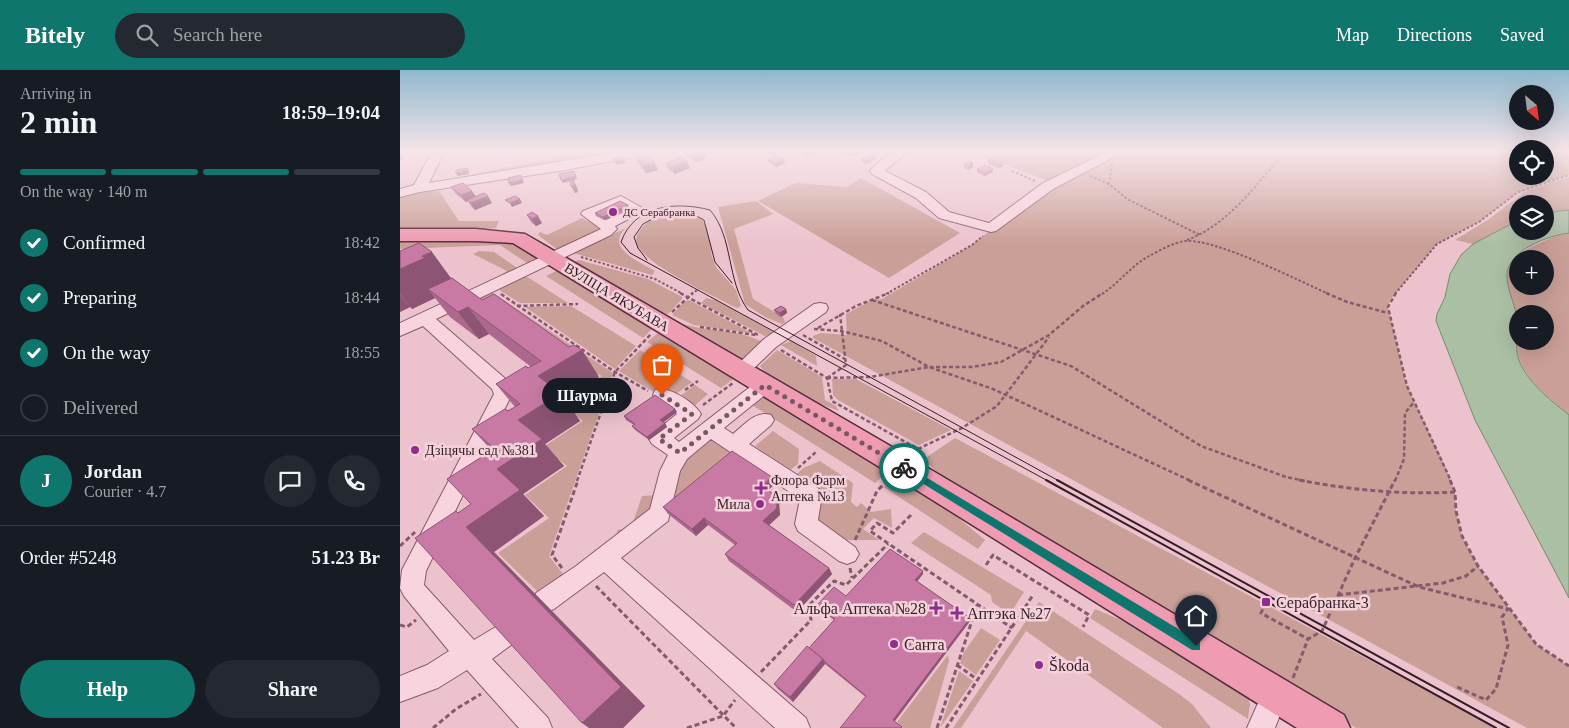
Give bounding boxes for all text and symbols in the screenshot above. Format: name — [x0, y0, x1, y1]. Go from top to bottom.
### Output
search box — [115, 13, 465, 58]
icon: search — [133, 21, 161, 49]
text: Bitely — [25, 22, 85, 48]
text: Search here — [173, 24, 262, 45]
text: Map — [1336, 25, 1369, 45]
text: Directions — [1397, 25, 1472, 45]
text: Saved — [1500, 25, 1544, 45]
text: Arriving in — [20, 85, 92, 102]
north arrow — [1509, 85, 1554, 130]
map controls — [1509, 85, 1554, 350]
text: 18:59–19:04 — [282, 102, 380, 123]
text: 2 min — [20, 104, 97, 140]
button: locate — [1509, 140, 1554, 185]
text: On the way · 140 m — [20, 183, 148, 200]
button: layers — [1509, 195, 1554, 240]
marker: ДС Серабранка — [607, 206, 619, 218]
place label: ДС Серабранка — [623, 206, 695, 218]
icon: check — [20, 229, 48, 257]
text: Confirmed — [63, 232, 145, 253]
text: 18:42 — [344, 234, 380, 251]
button: + — [1509, 250, 1554, 295]
street label: ВУЛІЦА ЯКУБАВА — [562, 260, 672, 335]
icon: check — [20, 284, 48, 312]
text: Preparing — [63, 287, 137, 308]
text: 18:44 — [344, 289, 380, 306]
button: − — [1509, 305, 1554, 350]
icon: check — [20, 339, 48, 367]
text: On the way — [63, 342, 151, 363]
text: 18:55 — [344, 344, 380, 361]
pin — [641, 344, 683, 395]
icon: bag — [648, 351, 676, 379]
callout: Шаурма — [542, 378, 632, 412]
text: Шаурма — [557, 387, 617, 404]
text: Delivered — [63, 397, 138, 418]
place label: Дзіцячы сад №381 — [425, 443, 536, 458]
courier — [879, 443, 929, 493]
marker: Дзіцячы сад №381 — [409, 444, 421, 456]
icon: bike — [890, 454, 918, 482]
button: chat — [264, 455, 316, 507]
button: phone — [328, 455, 380, 507]
text: Jordan — [84, 461, 142, 482]
text: J — [41, 470, 51, 491]
place label: Флора Фарм Аптека №13 — [771, 473, 845, 504]
marker: Флора Фарм Аптека №13 — [755, 482, 767, 494]
text: Courier · 4.7 — [84, 483, 166, 500]
place label: Мила — [717, 497, 751, 512]
marker: Мила — [754, 498, 766, 510]
text: Order #5248 — [20, 547, 117, 568]
text: 51.23 Br — [311, 547, 380, 568]
place label: Серабранка-3 — [1276, 594, 1369, 612]
pin — [1175, 595, 1217, 646]
marker: Серабранка-3 — [1260, 596, 1272, 608]
place label: Альфа Аптека №28 — [794, 600, 926, 618]
marker: Альфа Аптека №28 — [930, 602, 942, 614]
icon: home — [1182, 602, 1210, 630]
place label: Аптэка №27 — [967, 605, 1051, 622]
marker: Аптэка №27 — [951, 607, 963, 619]
place label: Санта — [904, 636, 945, 653]
marker: Санта — [888, 638, 900, 650]
place label: Škoda — [1049, 656, 1089, 674]
marker: Škoda — [1033, 659, 1045, 671]
button: Help — [20, 660, 195, 718]
button: Share — [205, 660, 380, 718]

